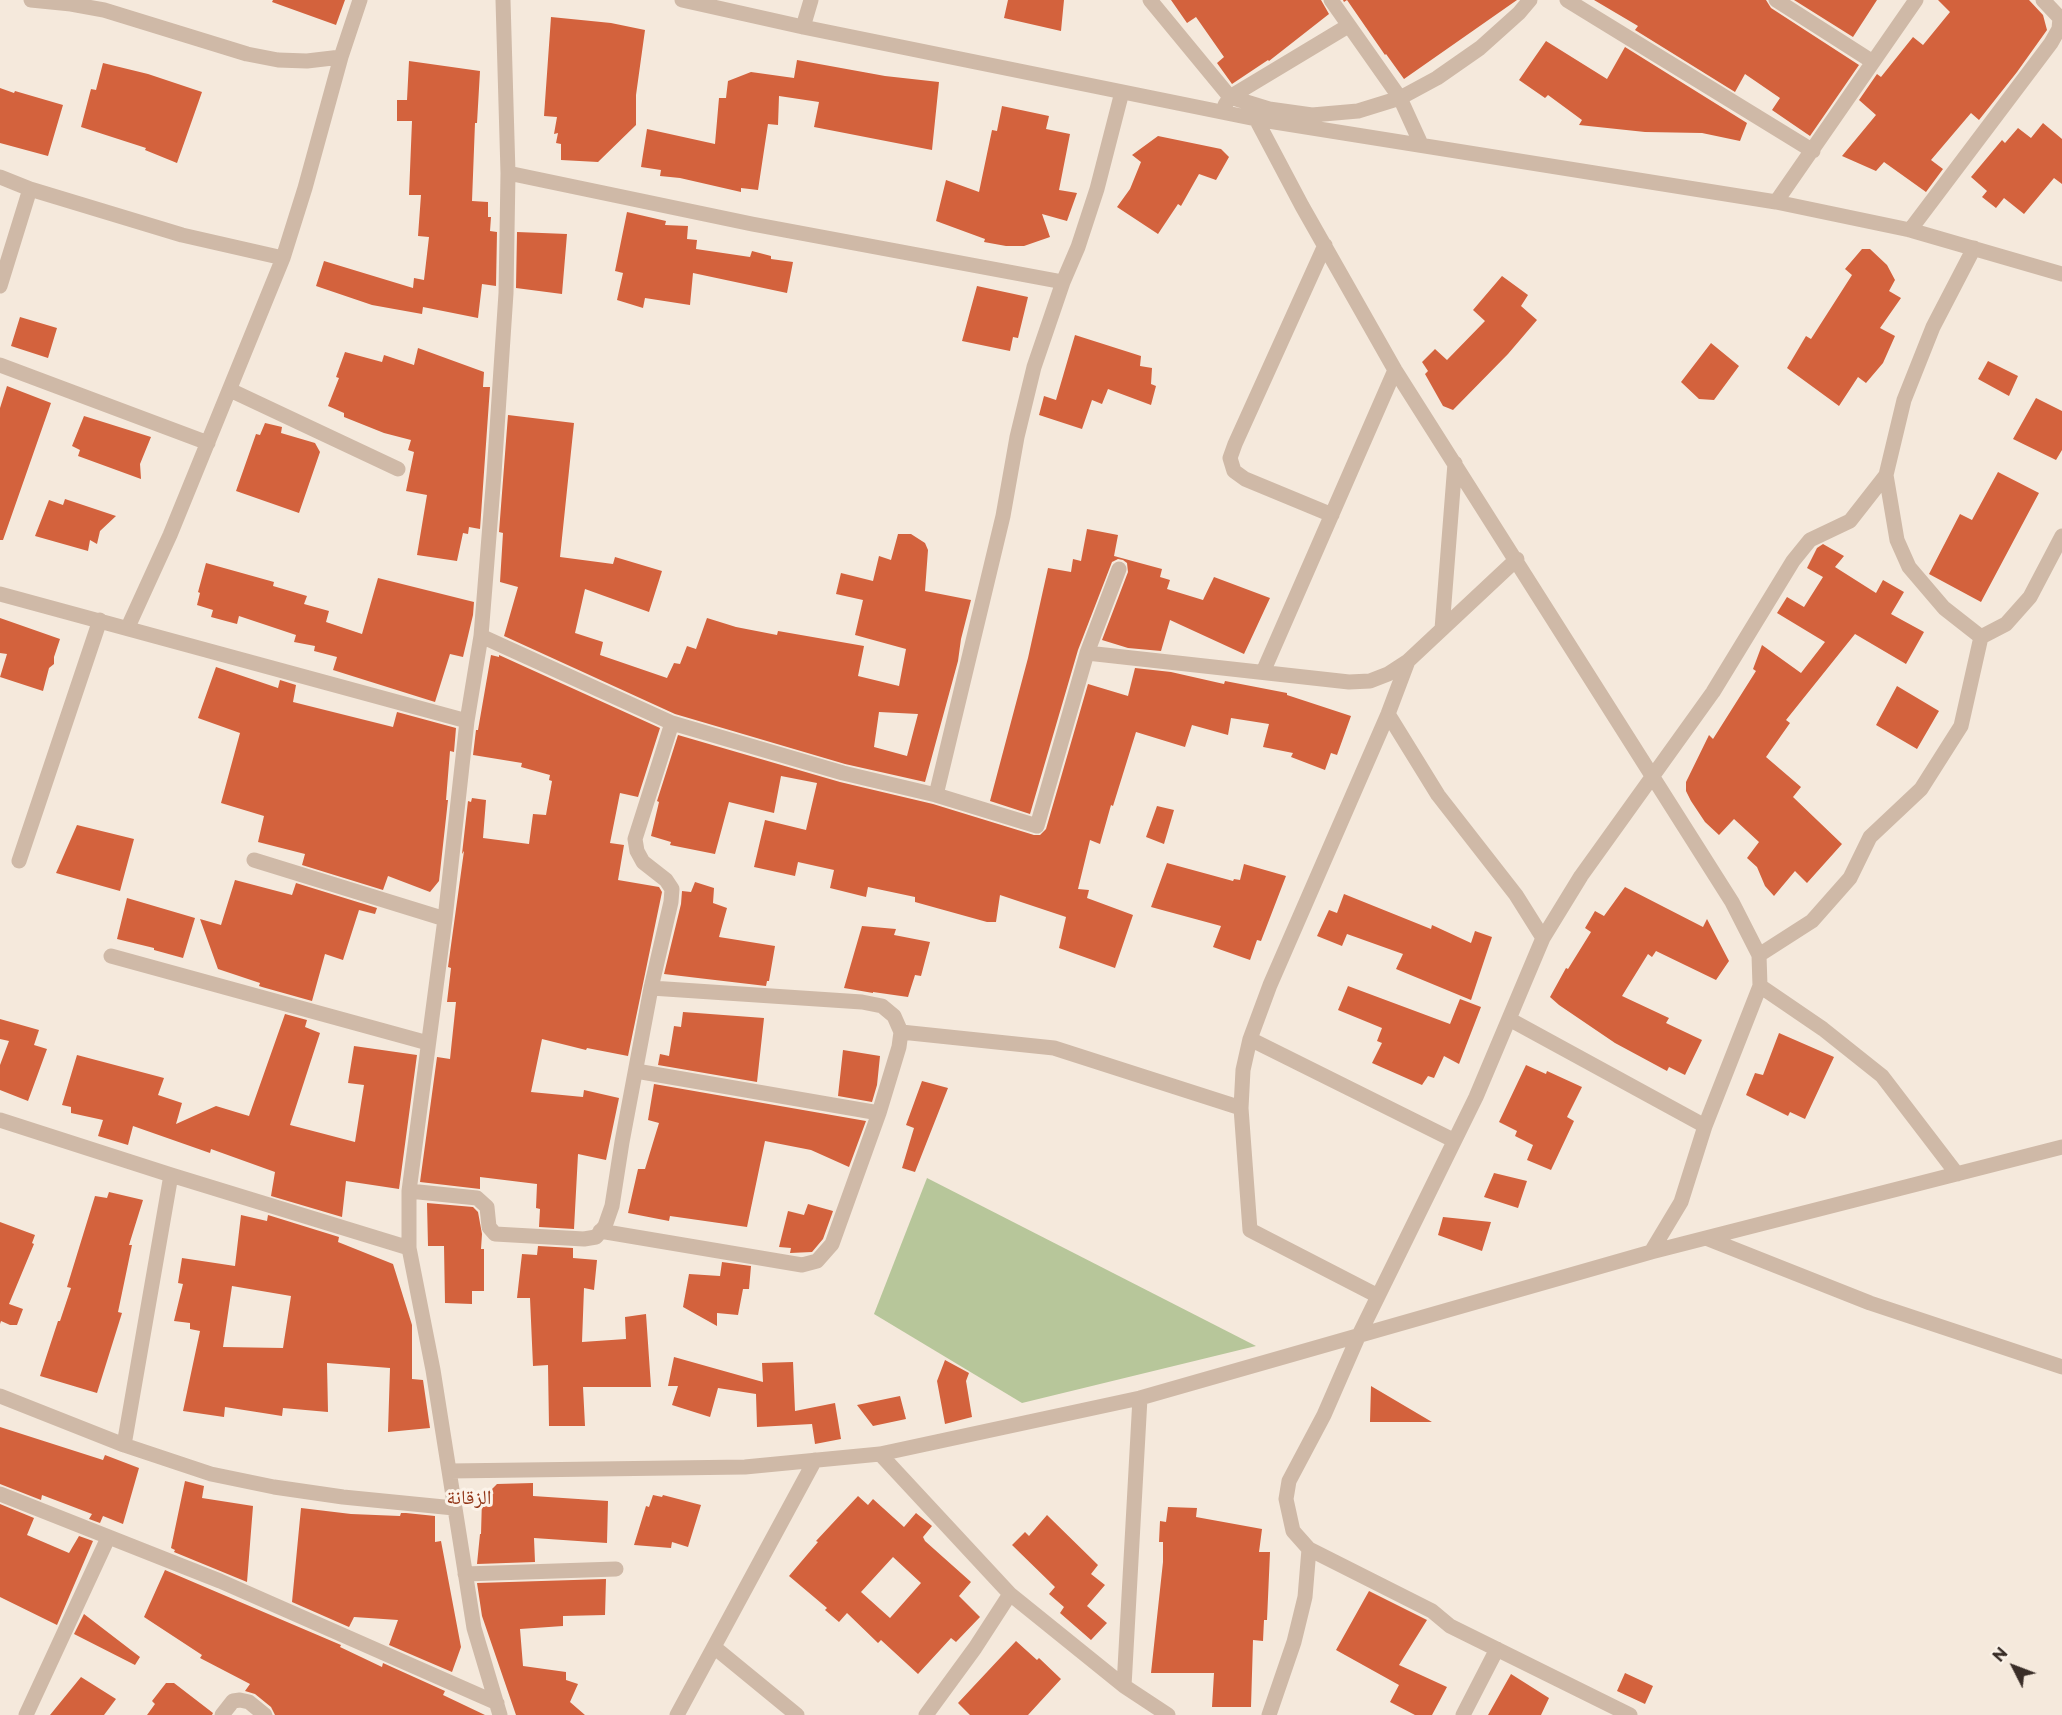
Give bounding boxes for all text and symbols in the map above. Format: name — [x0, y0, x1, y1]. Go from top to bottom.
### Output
district label: الزقانة — [446, 1486, 492, 1510]
north arrow — [1984, 1637, 2044, 1697]
text: N — [1989, 1643, 2012, 1666]

